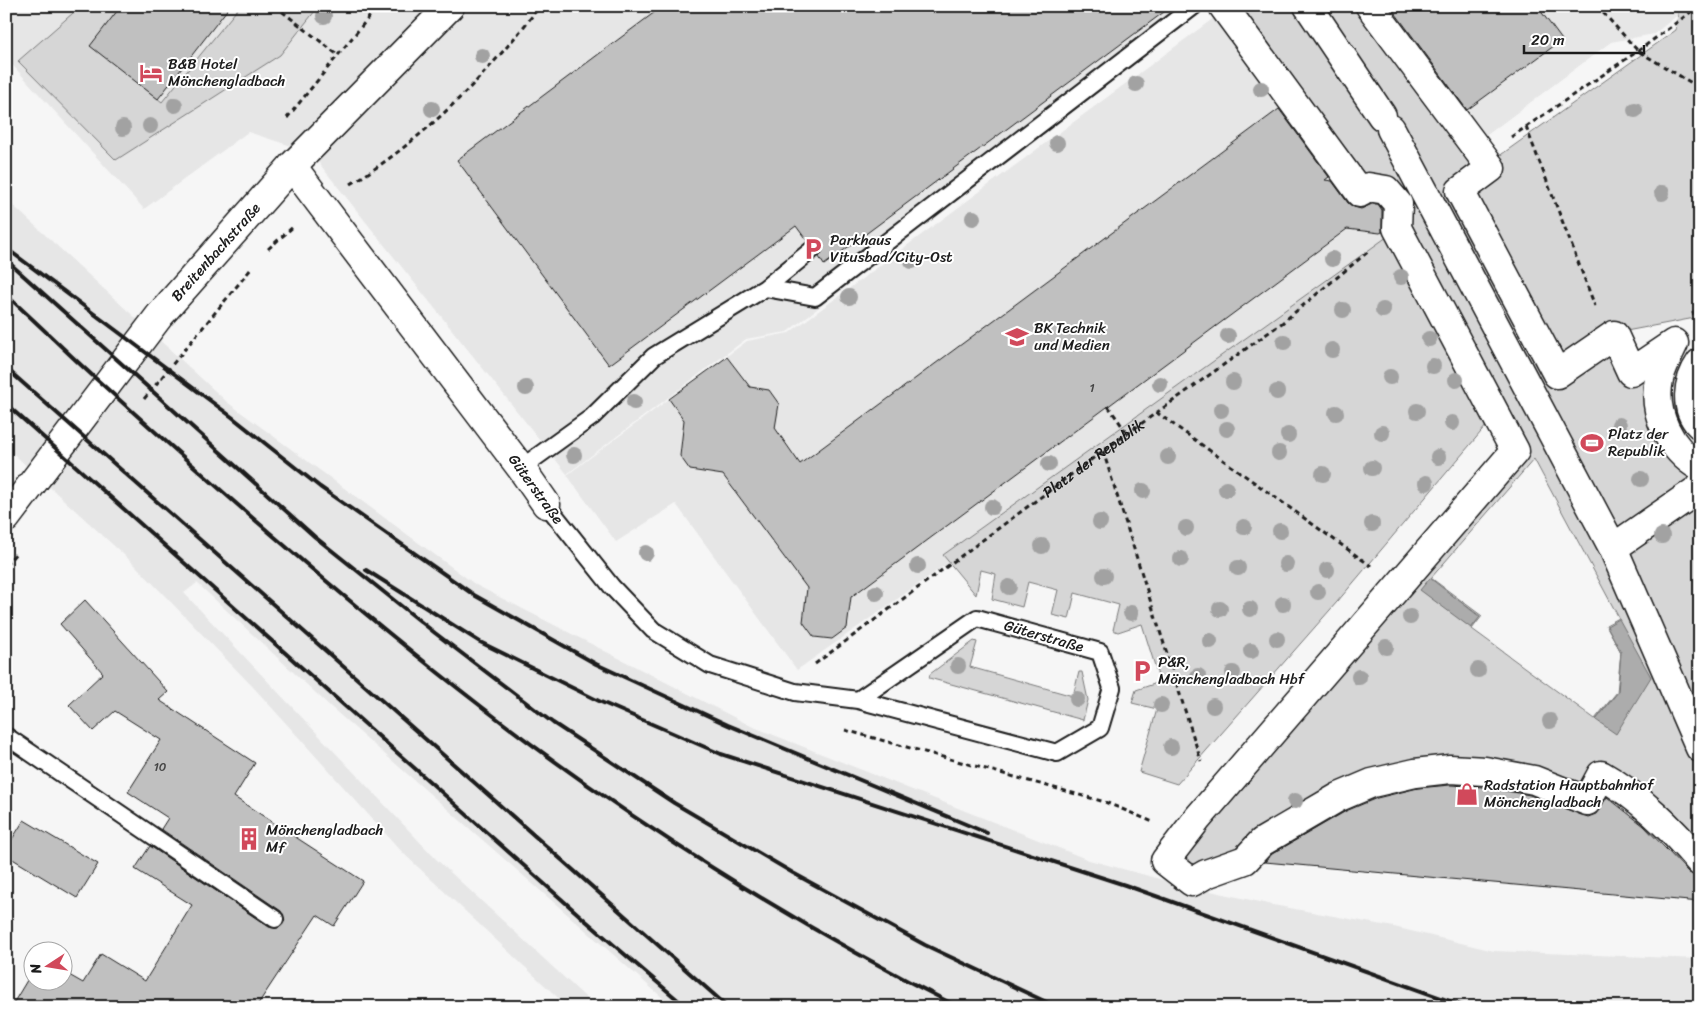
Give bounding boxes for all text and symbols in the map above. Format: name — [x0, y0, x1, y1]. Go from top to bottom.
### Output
scale bar — [1524, 22, 1644, 54]
text: 20 m — [1531, 27, 1565, 53]
place label: B&B Hotel Mönchengladbach — [168, 51, 285, 94]
hotel icon: B&B Hotel Mönchengladbach — [138, 60, 164, 86]
street label: Breitenbachstraße — [165, 196, 267, 308]
place label: Parkhaus Vitusbad/City-Ost — [830, 227, 953, 270]
parking icon: Parkhaus Vitusbad/City-Ost — [800, 236, 826, 262]
place label: BK Technik und Medien — [1034, 315, 1110, 358]
school or university icon: BK Technik und Medien — [1004, 324, 1030, 350]
house number: 1 — [1089, 377, 1095, 399]
street label: Platz der Republik — [1037, 412, 1150, 505]
place label: Platz der Republik — [1608, 421, 1669, 464]
sports icon: Platz der Republik — [1579, 430, 1605, 456]
street label: Güterstraße — [501, 448, 571, 530]
street label: Güterstraße — [1001, 612, 1087, 660]
place label: P&R, Mönchengladbach Hbf — [1158, 649, 1306, 692]
parking icon: P&R, Mönchengladbach Hbf — [1129, 658, 1155, 684]
house number: 10 — [154, 756, 167, 778]
place label: Radstation Hauptbahnhof Mönchengladbach — [1484, 772, 1655, 815]
shop icon: Radstation Hauptbahnhof Mönchengladbach — [1454, 781, 1480, 807]
place label: Mönchengladbach Mf — [266, 817, 383, 860]
building icon: Mönchengladbach Mf — [236, 826, 262, 852]
north arrow — [22, 940, 72, 990]
text: N — [22, 961, 49, 977]

